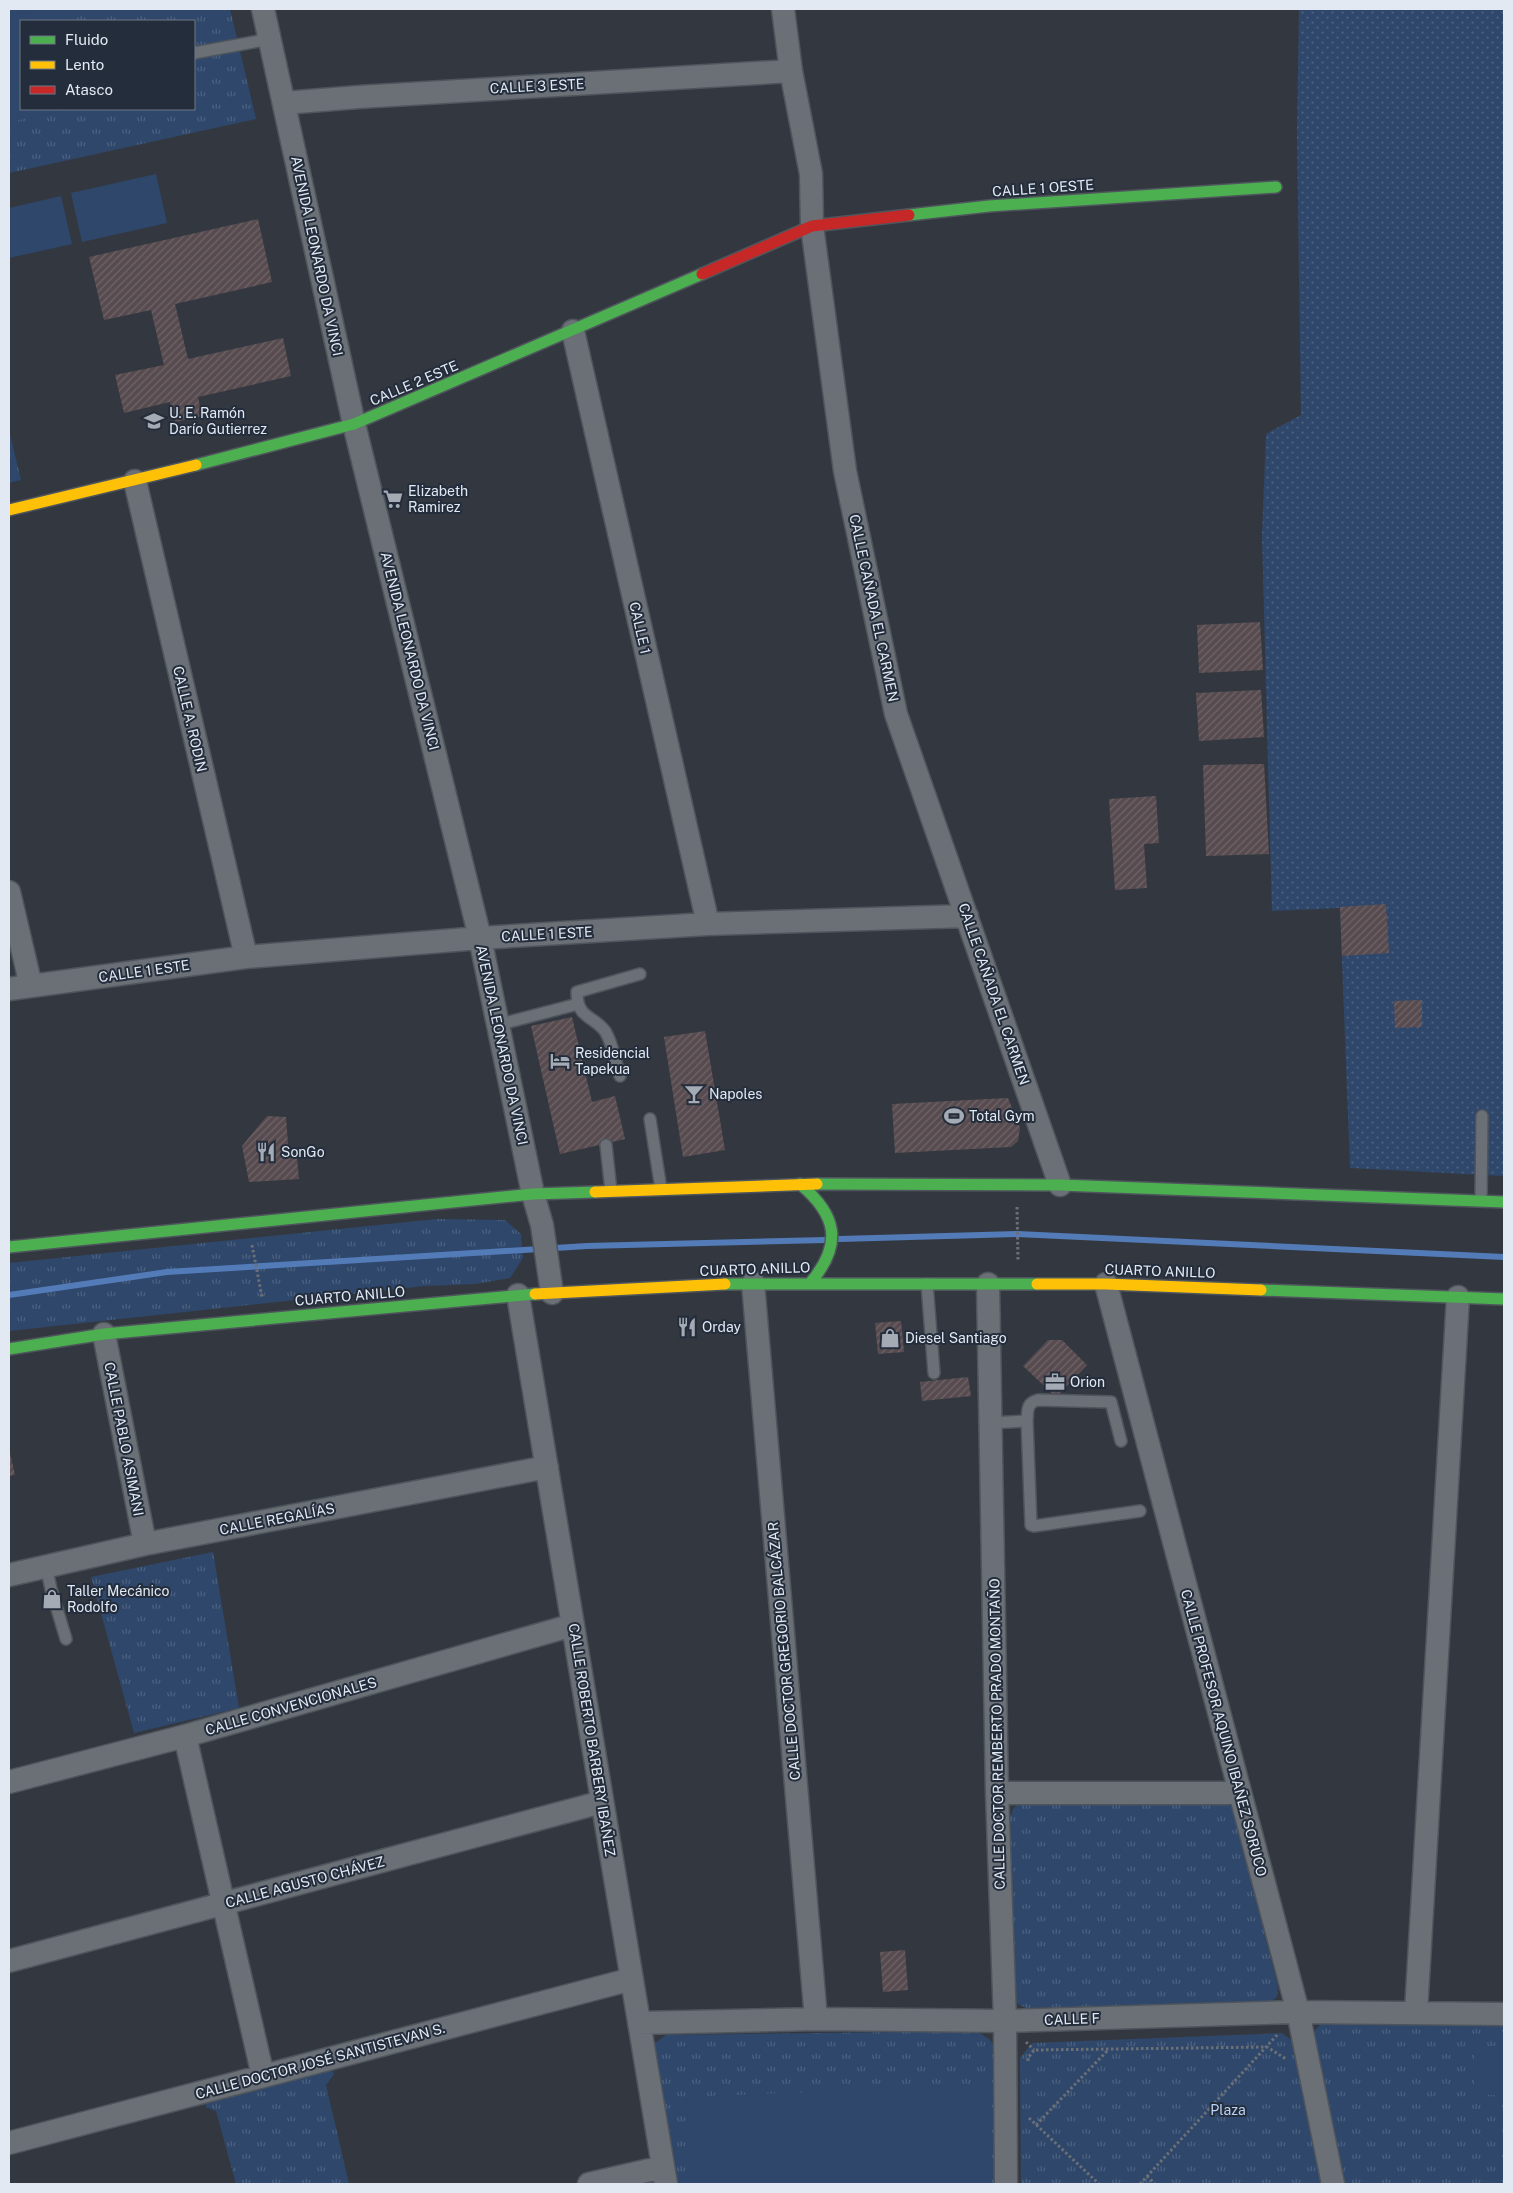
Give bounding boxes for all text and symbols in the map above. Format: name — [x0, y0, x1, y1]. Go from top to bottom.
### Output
legend — [20, 20, 195, 110]
text: Fluido — [65, 31, 108, 48]
text: Lento — [65, 56, 104, 73]
street label: CALLE 3 ESTE — [489, 76, 585, 96]
text: Atasco — [65, 81, 113, 98]
street label: AVENIDA LEONARDO DA VINCI — [288, 155, 346, 357]
street label: CALLE 1 OESTE — [992, 176, 1094, 200]
street label: CALLE 2 ESTE — [367, 357, 461, 409]
place label: U. E. Ramón Darío Gutierrez — [169, 405, 267, 437]
school or university icon: U. E. Ramón Darío Gutierrez — [143, 410, 165, 432]
place label: Elizabeth Ramirez — [408, 483, 468, 515]
supermarket icon: Elizabeth Ramirez — [382, 488, 404, 510]
street label: CALLE CAÑADA EL CARMEN — [846, 513, 903, 703]
street label: AVENIDA LEONARDO DA VINCI — [378, 550, 442, 752]
street label: CALLE 1 — [626, 600, 654, 656]
street label: CALLE A. RODIN — [170, 665, 210, 773]
street label: CALLE CAÑADA EL CARMEN — [955, 901, 1034, 1087]
street label: CALLE 1 ESTE — [501, 924, 593, 944]
street label: AVENIDA LEONARDO DA VINCI — [473, 944, 531, 1146]
street label: CALLE 1 ESTE — [98, 957, 190, 985]
place label: Residencial Tapekua — [575, 1045, 650, 1077]
hotel icon: Residencial Tapekua — [549, 1050, 571, 1072]
bar icon: Napoles — [683, 1083, 705, 1105]
place label: Napoles — [709, 1086, 762, 1102]
sports icon: Total Gym — [943, 1105, 965, 1127]
place label: Total Gym — [969, 1108, 1035, 1124]
restaurant icon: SonGo — [255, 1141, 277, 1163]
place label: SonGo — [281, 1144, 325, 1160]
street label: CUARTO ANILLO — [699, 1259, 811, 1279]
street label: CUARTO ANILLO — [1104, 1261, 1216, 1281]
street label: CUARTO ANILLO — [294, 1283, 406, 1309]
restaurant icon: Orday — [676, 1316, 698, 1338]
place label: Orday — [702, 1319, 741, 1335]
shop icon: Diesel Santiago — [879, 1327, 901, 1349]
place label: Diesel Santiago — [905, 1330, 1007, 1346]
street label: CALLE PABLO ASIMANI — [101, 1361, 147, 1517]
office icon: Orion — [1044, 1371, 1066, 1393]
place label: Orion — [1070, 1374, 1105, 1390]
street label: CALLE REGALÍAS — [218, 1499, 336, 1538]
street label: CALLE DOCTOR GREGORIO BALCÁZAR — [764, 1521, 803, 1781]
street label: CALLE DOCTOR REMBERTO PRADO MONTAÑO — [985, 1578, 1008, 1890]
place label: Taller Mecánico Rodolfo — [67, 1583, 170, 1615]
street label: CALLE PROFESOR AQUINO IBAÑEZ SORUCO — [1178, 1587, 1271, 1878]
shop icon: Taller Mecánico Rodolfo — [41, 1588, 63, 1610]
street label: CALLE ROBERTO BARBERY IBAÑEZ — [566, 1622, 619, 1858]
street label: CALLE CONVENCIONALES — [204, 1674, 378, 1738]
street label: CALLE AGUSTO CHÁVEZ — [223, 1852, 386, 1911]
street label: CALLE F — [1044, 2010, 1100, 2028]
street label: CALLE DOCTOR JOSÉ SANTISTEVAN S. — [193, 2019, 446, 2102]
park label: Plaza — [1210, 2102, 1246, 2118]

